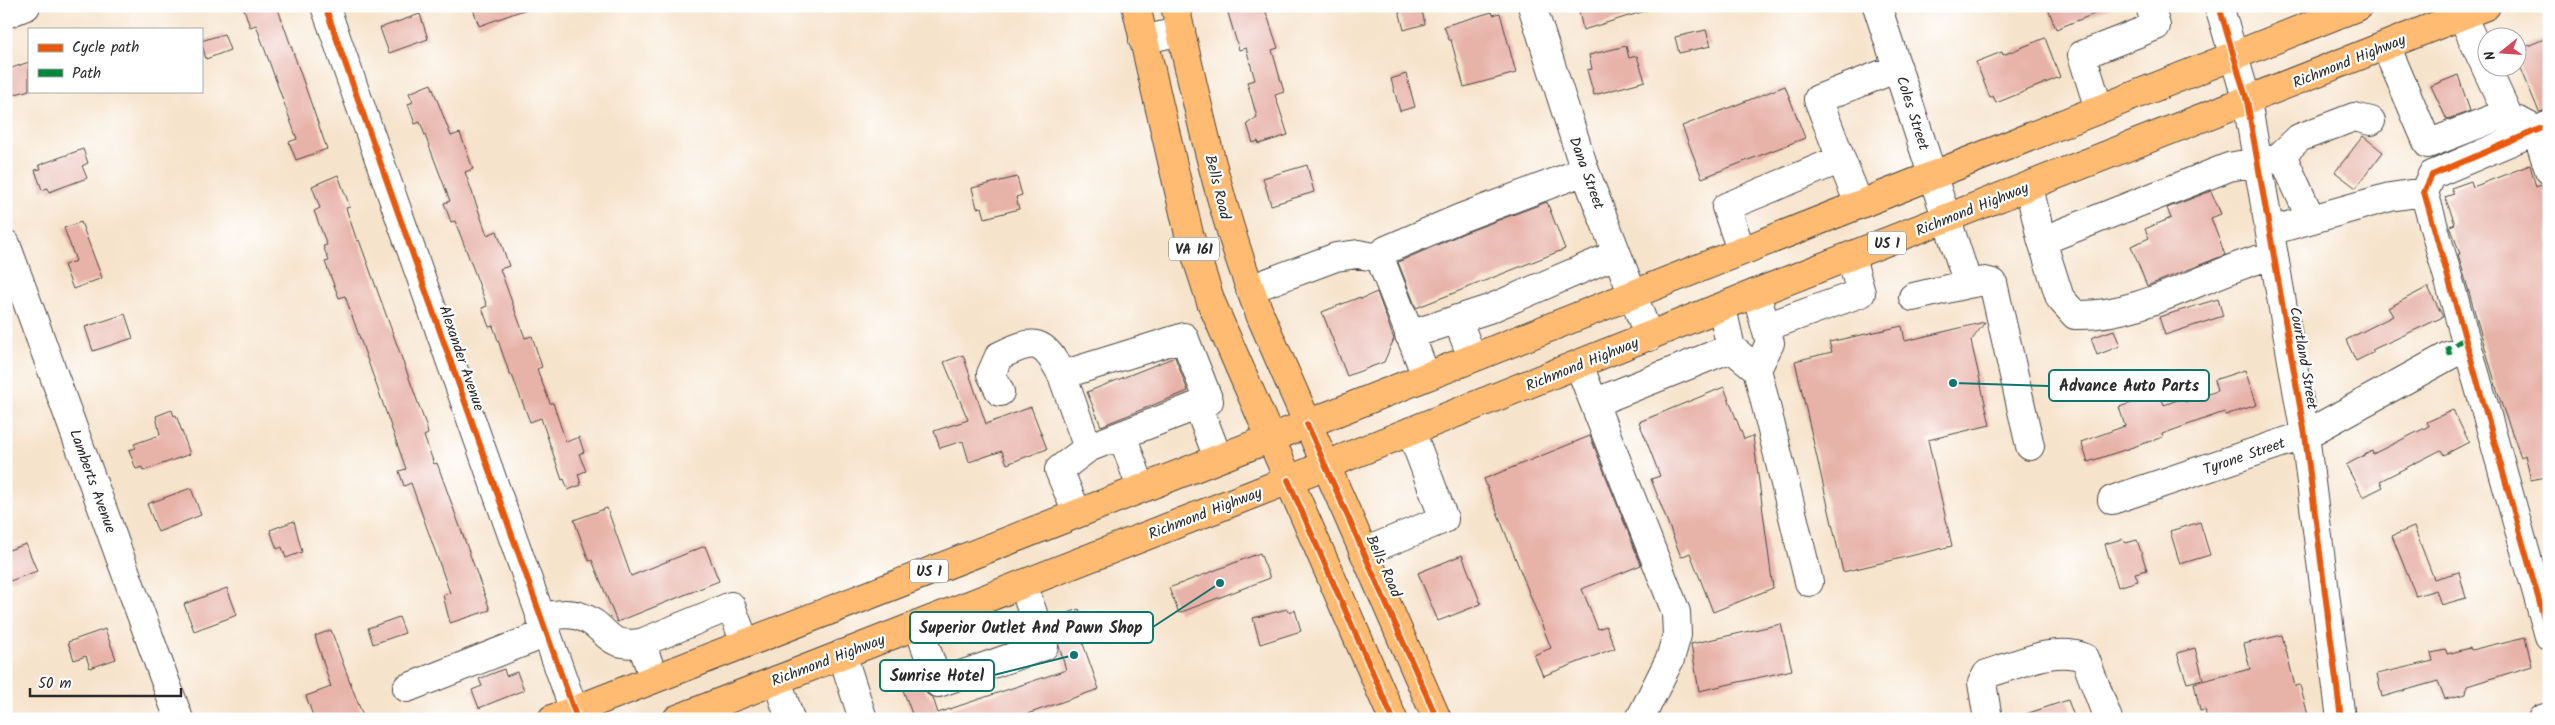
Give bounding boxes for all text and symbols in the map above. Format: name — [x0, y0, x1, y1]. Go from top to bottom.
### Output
legend — [28, 28, 202, 92]
street label: Richmond Highway — [2289, 28, 2410, 96]
north arrow — [2478, 28, 2528, 78]
text: Cycle path — [72, 36, 139, 60]
text: N — [2479, 48, 2502, 63]
text: Path — [72, 62, 101, 86]
street label: Coles Street — [1889, 73, 1935, 154]
street label: Dana Street — [1562, 134, 1610, 213]
street label: Bells Road — [1197, 152, 1237, 223]
street label: Richmond Highway — [1912, 176, 2033, 244]
road number: US 1 — [1868, 232, 1906, 254]
road number: VA 161 — [1169, 238, 1219, 260]
street label: Alexander Avenue — [432, 302, 490, 415]
street label: Courtland Street — [2282, 305, 2324, 412]
street label: Richmond Highway — [1522, 331, 1643, 399]
callout: Advance Auto Parts — [2049, 370, 2209, 401]
text: Advance Auto Parts — [2059, 374, 2200, 399]
street label: Lamberts Avenue — [62, 426, 122, 537]
street label: Tyrone Street — [2200, 432, 2289, 482]
street label: Richmond Highway — [1145, 481, 1267, 547]
street label: Bells Road — [1359, 531, 1408, 602]
road number: US 1 — [910, 560, 948, 582]
callout: Superior Outlet And Pawn Shop — [910, 612, 1153, 643]
text: Superior Outlet And Pawn Shop — [919, 616, 1143, 641]
street label: Richmond Highway — [768, 628, 890, 694]
callout: Sunrise Hotel — [880, 660, 994, 691]
text: Sunrise Hotel — [890, 664, 985, 689]
scale bar — [30, 665, 181, 697]
text: 50 m — [38, 672, 72, 696]

